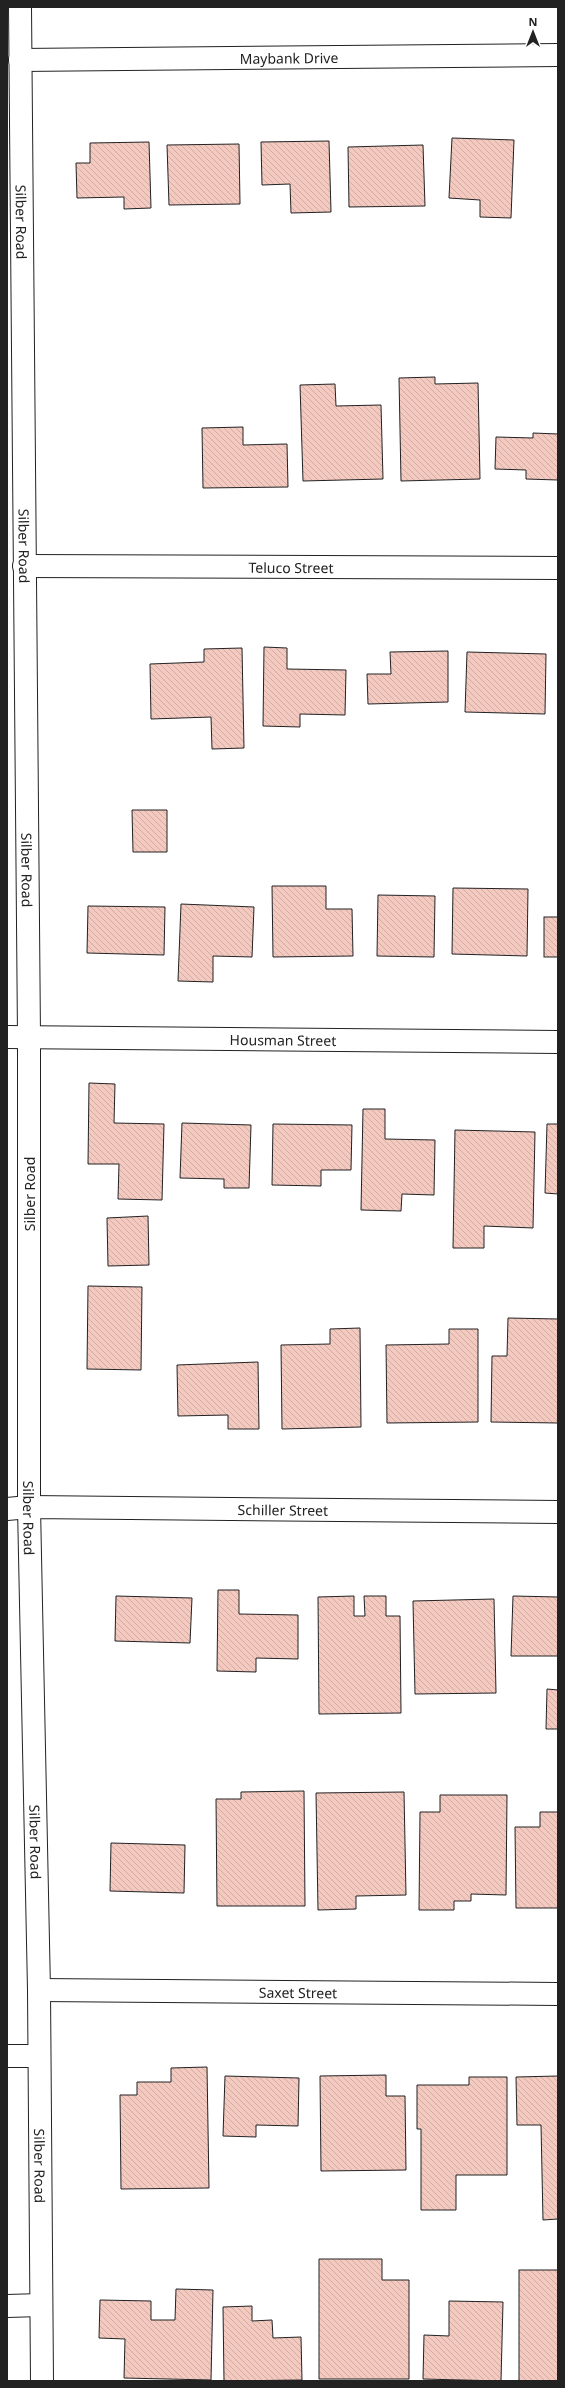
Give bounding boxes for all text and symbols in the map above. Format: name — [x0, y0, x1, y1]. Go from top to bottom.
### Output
north arrow — [513, 12, 553, 52]
text: N — [529, 14, 537, 29]
street label: Maybank Drive — [240, 48, 338, 67]
street label: Silber Road — [12, 185, 32, 259]
street label: Silber Road — [15, 509, 35, 583]
street label: Teluco Street — [248, 557, 334, 577]
street label: Silber Road — [18, 833, 37, 907]
street label: Housman Street — [230, 1030, 336, 1049]
street label: Silber Road — [20, 1157, 39, 1231]
street label: Silber Road — [19, 1481, 39, 1555]
street label: Schiller Street — [238, 1499, 328, 1519]
street label: Silber Road — [26, 1804, 46, 1879]
street label: Saxet Street — [259, 1982, 337, 2002]
street label: Silber Road — [31, 2128, 50, 2203]

